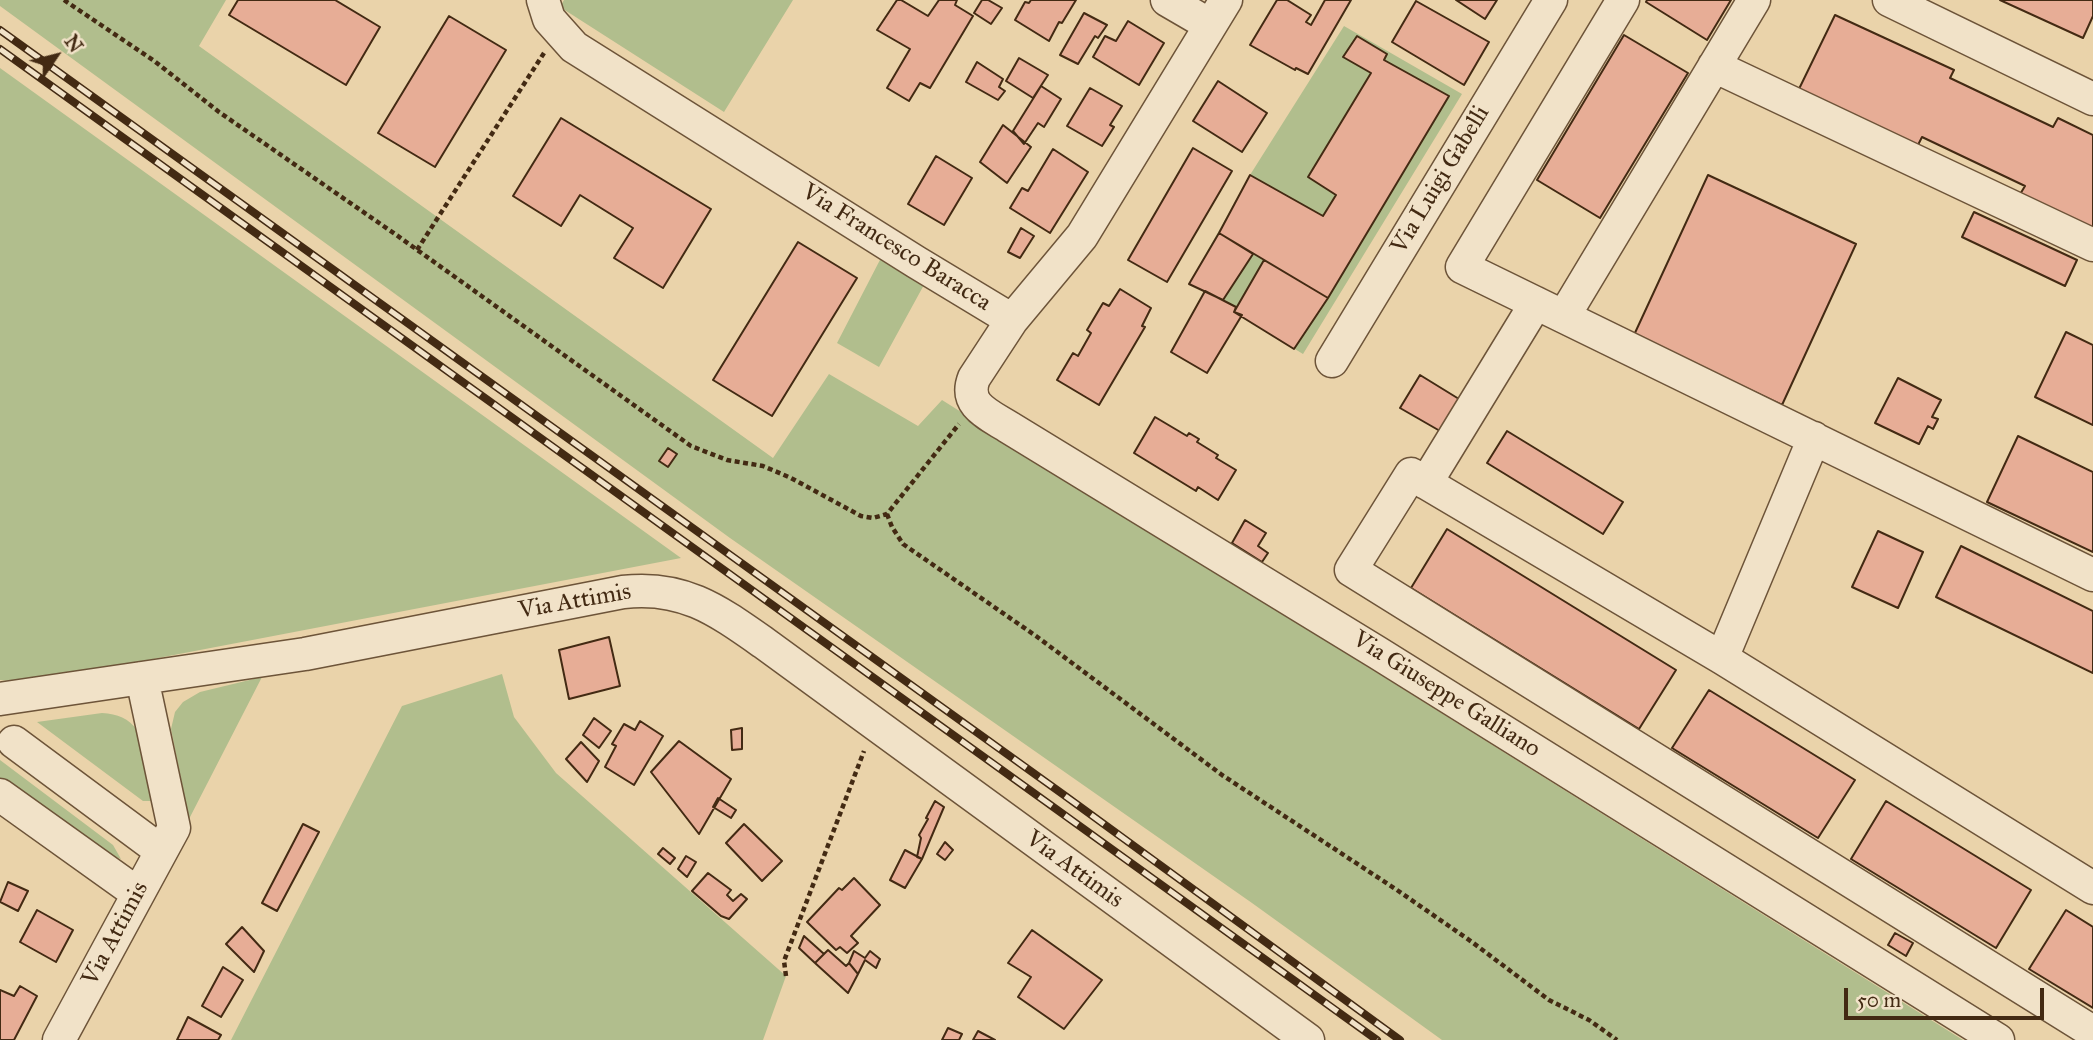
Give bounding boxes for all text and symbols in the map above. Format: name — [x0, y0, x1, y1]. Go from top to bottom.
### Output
north arrow — [21, 21, 91, 91]
text: N — [60, 30, 88, 57]
street label: Via Luigi Gabelli — [1386, 101, 1496, 259]
street label: Via Francesco Baracca — [796, 178, 996, 318]
street label: Via Attimis — [517, 578, 633, 626]
street label: Via Giuseppe Galliano — [1347, 626, 1545, 764]
street label: Via Attimis — [1020, 825, 1128, 915]
street label: Via Attimis — [77, 877, 155, 991]
scale bar — [1848, 974, 2048, 1018]
text: 50 m — [1857, 987, 1901, 1013]

